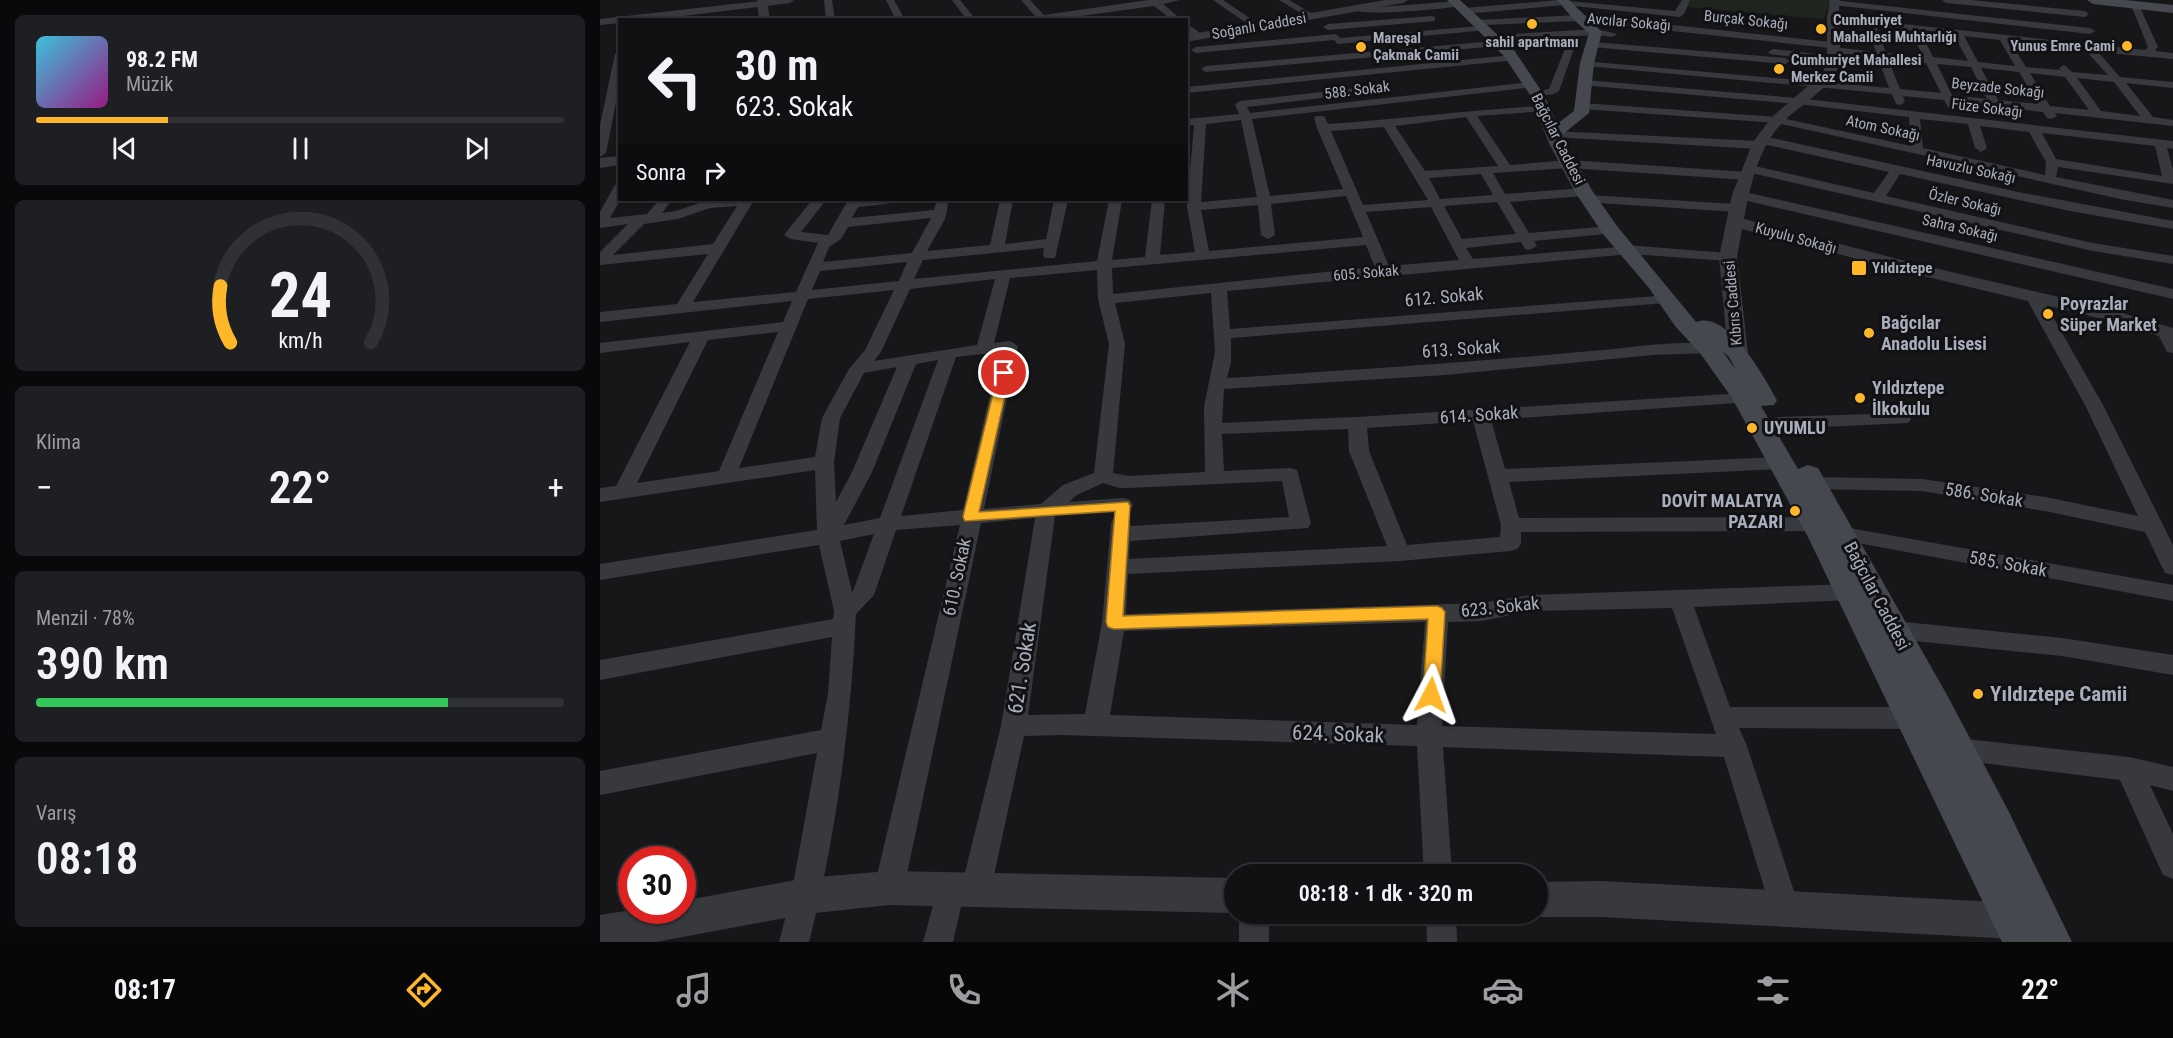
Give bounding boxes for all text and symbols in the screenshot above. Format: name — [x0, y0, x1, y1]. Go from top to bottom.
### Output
street label: Burçak Sokağı — [1703, 7, 1789, 33]
street label: Soğanlı Caddesi — [1210, 9, 1308, 43]
street label: Avcılar Sokağı — [1586, 9, 1672, 35]
place label: Cumhuriyet Mahallesi Muhtarlığı — [1833, 11, 1957, 46]
marker: sahil apartmanı — [1525, 17, 1539, 31]
marker: Cumhuriyet Mahallesi Muhtarlığı — [1814, 22, 1828, 36]
place label: Mareşal Çakmak Camii — [1373, 29, 1459, 64]
place label: sahil apartmanı — [1485, 33, 1579, 51]
place label: Yunus Emre Cami — [2010, 37, 2115, 55]
marker: Yunus Emre Cami — [2120, 39, 2134, 53]
marker: Mareşal Çakmak Camii — [1354, 40, 1368, 54]
text: 30 m — [735, 41, 818, 90]
icon: left — [636, 42, 714, 120]
text: 98.2 FM — [126, 47, 198, 72]
place label: Cumhuriyet Mahallesi Merkez Camii — [1791, 51, 1922, 86]
marker: Cumhuriyet Mahallesi Merkez Camii — [1772, 62, 1786, 76]
text: Müzik — [126, 72, 173, 96]
street label: Beyzade Sokağı — [1951, 74, 2045, 102]
street label: 588. Sokak — [1323, 77, 1391, 103]
street label: Bağcılar Caddesi — [1527, 90, 1589, 188]
text: 623. Sokak — [735, 91, 853, 123]
street label: Füze Sokağı — [1950, 95, 2024, 121]
street label: Atom Sokağı — [1844, 111, 1922, 145]
icon: previous — [108, 132, 141, 165]
icon: pause — [284, 132, 317, 165]
icon: next — [460, 132, 493, 165]
street label: Havuzlu Sokağı — [1925, 151, 2017, 187]
icon: right — [698, 156, 731, 189]
text: Sonra — [636, 160, 686, 185]
street label: Özler Sokağı — [1927, 185, 2003, 219]
street label: Sahra Sokağı — [1920, 211, 2000, 245]
street label: Kuyulu Sokağı — [1754, 219, 1838, 257]
text: 24 — [268, 259, 332, 332]
marker: Yıldıztepe — [1850, 259, 1868, 277]
place label: Yıldıztepe — [1872, 259, 1932, 277]
street label: Kıbrıs Caddesi — [1720, 260, 1746, 346]
street label: 605. Sokak — [1333, 261, 1400, 285]
street label: 612. Sokak — [1404, 283, 1484, 310]
place label: Poyrazlar Süper Market — [2060, 293, 2157, 335]
marker: Poyrazlar Süper Market — [2041, 307, 2055, 321]
place label: Bağcılar Anadolu Lisesi — [1881, 312, 1987, 354]
marker: Bağcılar Anadolu Lisesi — [1862, 326, 1876, 340]
text: km/h — [278, 328, 322, 353]
street label: 613. Sokak — [1421, 335, 1501, 362]
pin — [978, 347, 1029, 398]
icon: arrive — [987, 356, 1020, 389]
place label: Yıldıztepe İlkokulu — [1872, 377, 1945, 419]
marker: Yıldıztepe İlkokulu — [1853, 391, 1867, 405]
street label: 614. Sokak — [1439, 401, 1519, 428]
place label: UYUMLU — [1764, 417, 1826, 438]
marker: UYUMLU — [1745, 421, 1759, 435]
text: Klima — [36, 430, 81, 454]
text: 22° — [269, 461, 331, 514]
text: − — [36, 468, 53, 507]
text: + — [548, 468, 564, 507]
street label: 586. Sokak — [1944, 478, 2025, 511]
place label: DOVİT MALATYA PAZARI — [1662, 490, 1783, 532]
marker: DOVİT MALATYA PAZARI — [1788, 504, 1802, 518]
street label: 610. Sokak — [938, 536, 975, 618]
street label: Bağcılar Caddesi — [1840, 538, 1915, 654]
street label: 585. Sokak — [1967, 546, 2049, 581]
street label: 623. Sokak — [1460, 592, 1540, 621]
text: Menzil · 78% — [36, 606, 135, 630]
street label: 621. Sokak — [1003, 620, 1041, 715]
text: 390 km — [36, 637, 169, 690]
position arrow — [1399, 663, 1463, 727]
place label: Yıldıztepe Camii — [1990, 682, 2127, 706]
marker: Yıldıztepe Camii — [1971, 687, 1985, 701]
street label: 624. Sokak — [1292, 720, 1385, 748]
text: Varış — [36, 801, 76, 825]
text: 08:18 — [36, 832, 138, 885]
speed limit sign: 30 — [618, 846, 696, 924]
text: 08:18 · 1 dk · 320 m — [1299, 881, 1473, 906]
icon: directions — [403, 969, 445, 1011]
icon: music — [673, 969, 715, 1011]
icon: phone — [943, 969, 985, 1011]
icon: climate — [1212, 969, 1254, 1011]
icon: car — [1482, 969, 1524, 1011]
icon: filters — [1752, 969, 1794, 1011]
text: 08:17 — [114, 974, 176, 1006]
text: 22° — [2021, 974, 2059, 1006]

